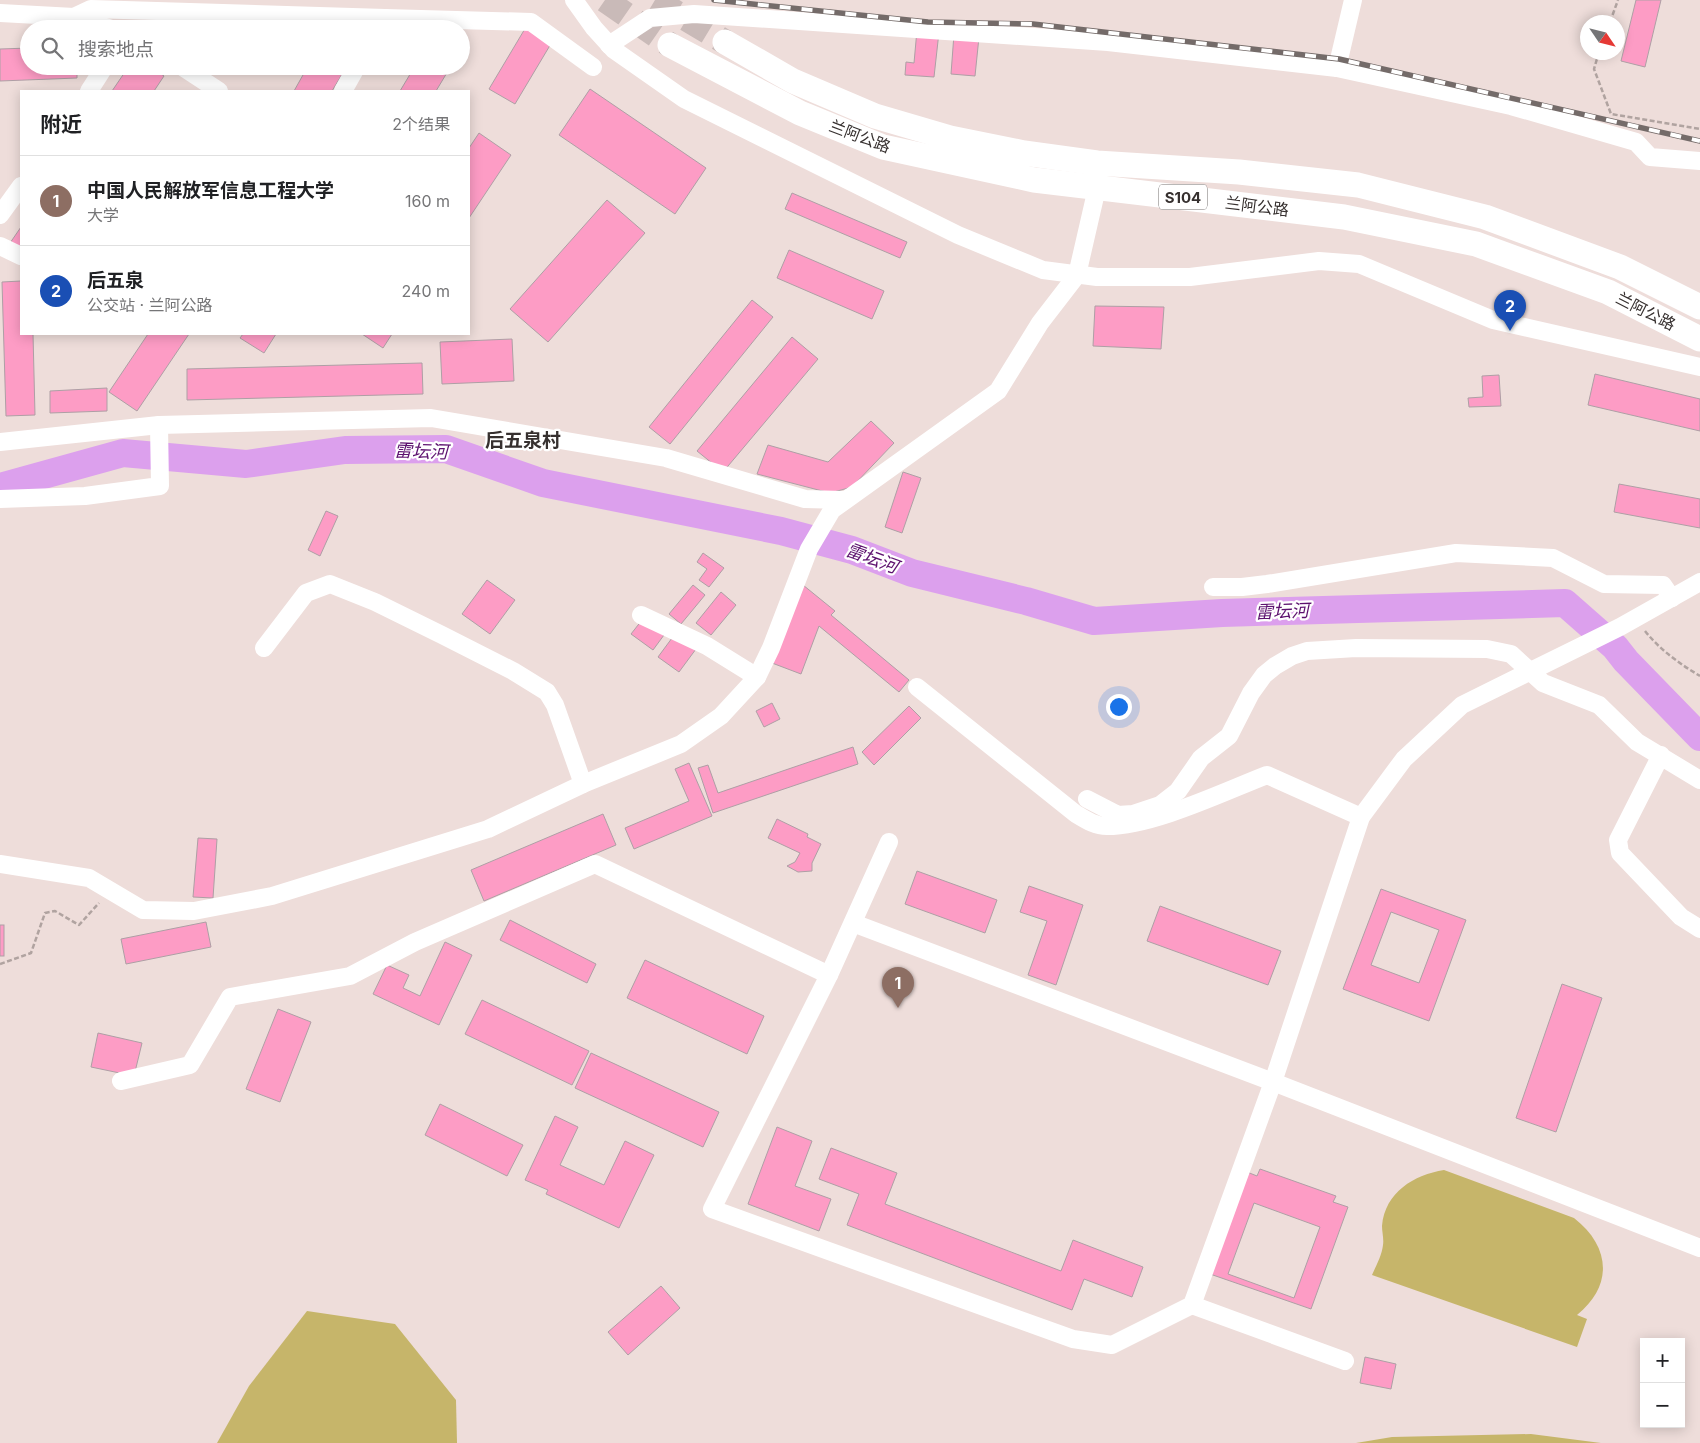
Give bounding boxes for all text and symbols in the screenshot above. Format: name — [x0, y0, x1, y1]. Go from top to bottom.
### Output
north arrow — [1580, 15, 1625, 60]
search box — [20, 20, 470, 75]
icon: search — [38, 34, 66, 62]
text: 搜索地点 — [78, 38, 154, 61]
text: 附近 — [40, 112, 82, 137]
text: 2个结果 — [392, 114, 450, 134]
street label: 兰阿公路 — [827, 115, 893, 157]
text: 中国人民解放军信息工程大学 — [87, 179, 334, 202]
road number: S104 — [1159, 184, 1207, 210]
text: 1 — [53, 191, 59, 211]
text: 160 m — [405, 191, 450, 211]
street label: 兰阿公路 — [1224, 192, 1290, 220]
text: 大学 — [87, 205, 119, 225]
text: 后五泉 — [87, 269, 144, 292]
text: 2 — [51, 281, 61, 301]
text: 240 m — [402, 281, 450, 301]
street label: 兰阿公路 — [1613, 288, 1679, 334]
pin: 2 — [1494, 290, 1526, 331]
text: 公交站 · 兰阿公路 — [87, 295, 213, 315]
district label: 后五泉村 — [485, 429, 561, 452]
water label: 雷坛河 — [394, 440, 451, 463]
water label: 雷坛河 — [843, 539, 904, 578]
water label: 雷坛河 — [1255, 599, 1312, 622]
your location — [1106, 694, 1132, 720]
pin: 1 — [882, 967, 914, 1008]
map controls — [1640, 1338, 1685, 1428]
button: + — [1640, 1338, 1685, 1383]
button: − — [1640, 1383, 1685, 1428]

